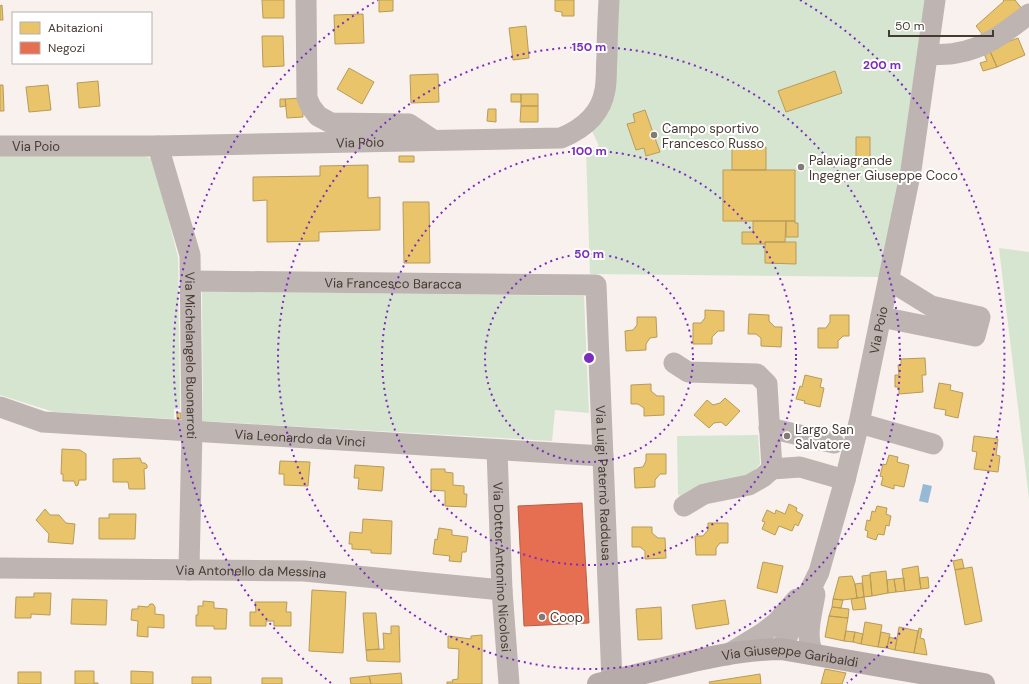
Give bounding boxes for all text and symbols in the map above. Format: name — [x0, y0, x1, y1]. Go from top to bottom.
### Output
legend — [12, 12, 152, 64]
scale bar — [889, 12, 993, 38]
text: 50 m — [895, 18, 924, 34]
text: Abitazioni — [48, 20, 103, 36]
text: 150 m — [572, 39, 606, 55]
text: Negozi — [48, 40, 85, 56]
text: 200 m — [863, 57, 901, 73]
place label: Campo sportivo Francesco Russo — [662, 120, 764, 152]
marker: Campo sportivo Francesco Russo — [649, 130, 659, 140]
street label: Via Poio — [336, 133, 384, 151]
street label: Via Poio — [12, 138, 60, 155]
text: 100 m — [571, 143, 607, 159]
place label: Palaviagrande Ingegner Giuseppe Coco — [809, 152, 958, 184]
marker: Palaviagrande Ingegner Giuseppe Coco — [796, 162, 806, 172]
text: 50 m — [574, 246, 604, 262]
street label: Via Michelangelo Buonarroti — [182, 272, 201, 439]
street label: Via Francesco Baracca — [324, 274, 462, 292]
street label: Via Poio — [865, 305, 891, 355]
centre of rings — [582, 351, 596, 365]
street label: Via Luigi Paternò Raddusa — [592, 405, 616, 561]
place label: Largo San Salvatore — [795, 421, 854, 453]
street label: Via Leonardo da Vinci — [234, 425, 366, 450]
marker: Largo San Salvatore — [782, 431, 792, 441]
street label: Via Dottor Antonino Nicolosi — [490, 481, 515, 653]
street label: Via Antonello da Messina — [176, 561, 327, 582]
place label: Coop — [550, 609, 583, 626]
marker: Coop — [537, 612, 547, 622]
street label: Via Giuseppe Garibaldi — [720, 640, 860, 671]

